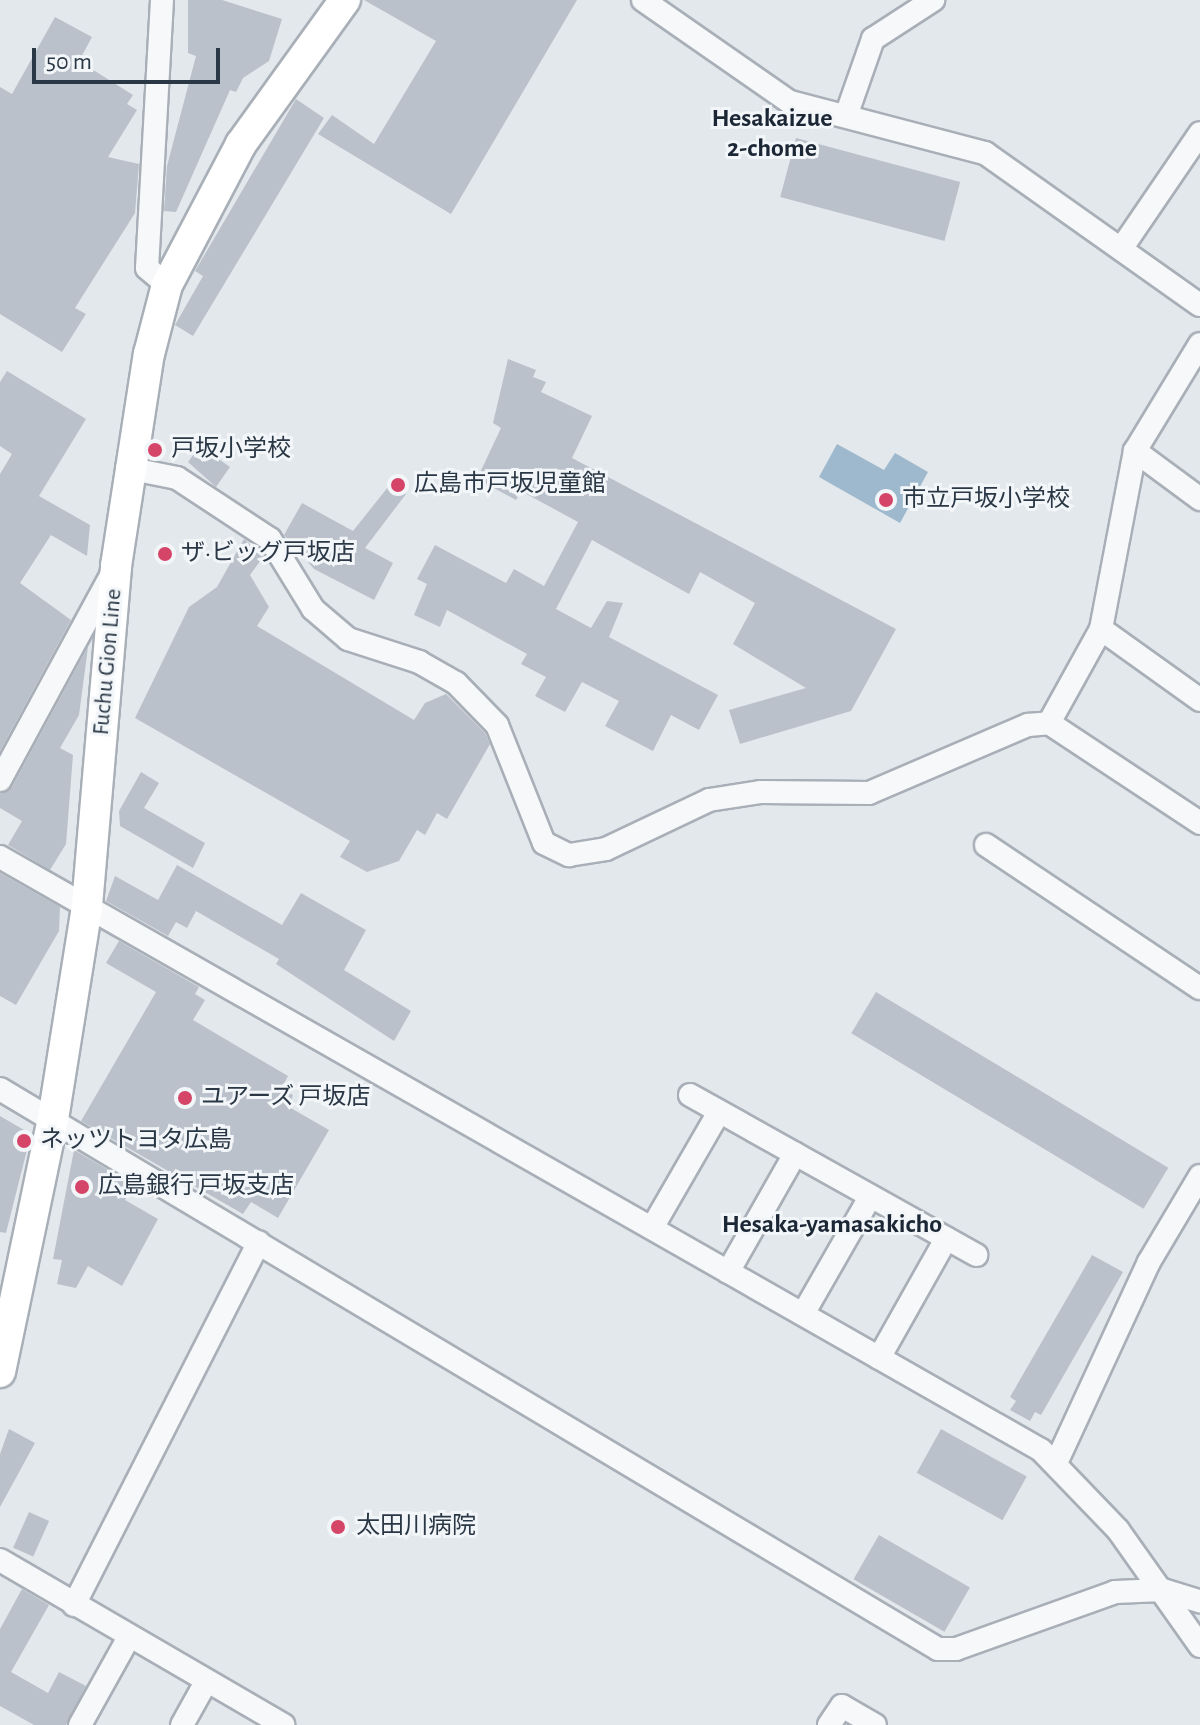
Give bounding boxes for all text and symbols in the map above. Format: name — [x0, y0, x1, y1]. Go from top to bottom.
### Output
scale bar — [36, 32, 224, 82]
text: 50 m — [46, 50, 92, 74]
district label: Hesakaizue 2-chome — [712, 103, 832, 164]
place label: 戸坂小学校 — [171, 436, 291, 464]
marker: 戸坂小学校 — [146, 441, 164, 459]
place label: 広島市戸坂児童館 — [414, 471, 606, 499]
marker: 広島市戸坂児童館 — [389, 476, 407, 494]
place label: 市立戸坂小学校 — [902, 486, 1070, 514]
marker: 市立戸坂小学校 — [877, 491, 895, 509]
place label: ザ•ビッグ戸坂店 — [181, 540, 355, 568]
marker: ザ•ビッグ戸坂店 — [156, 545, 174, 563]
street label: Fuchu Gion Line — [87, 588, 129, 736]
place label: ユアーズ 戸坂店 — [201, 1084, 372, 1112]
marker: ユアーズ 戸坂店 — [176, 1089, 194, 1107]
place label: ネッツトヨタ広島 — [40, 1127, 232, 1155]
marker: ネッツトヨタ広島 — [15, 1132, 33, 1150]
place label: 広島銀行 戸坂支店 — [98, 1173, 294, 1201]
marker: 広島銀行 戸坂支店 — [73, 1178, 91, 1196]
district label: Hesaka-yamasakicho — [722, 1209, 942, 1241]
place label: 太田川病院 — [356, 1513, 476, 1541]
marker: 太田川病院 — [327, 1516, 349, 1538]

